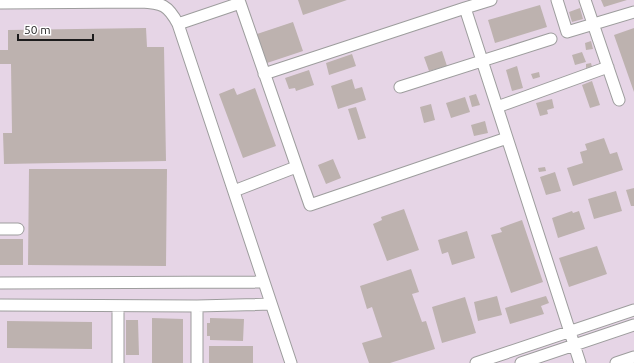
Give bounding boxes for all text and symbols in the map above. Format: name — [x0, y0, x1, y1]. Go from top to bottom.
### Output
scale bar — [18, 16, 93, 42]
text: 50 m — [24, 23, 51, 36]

